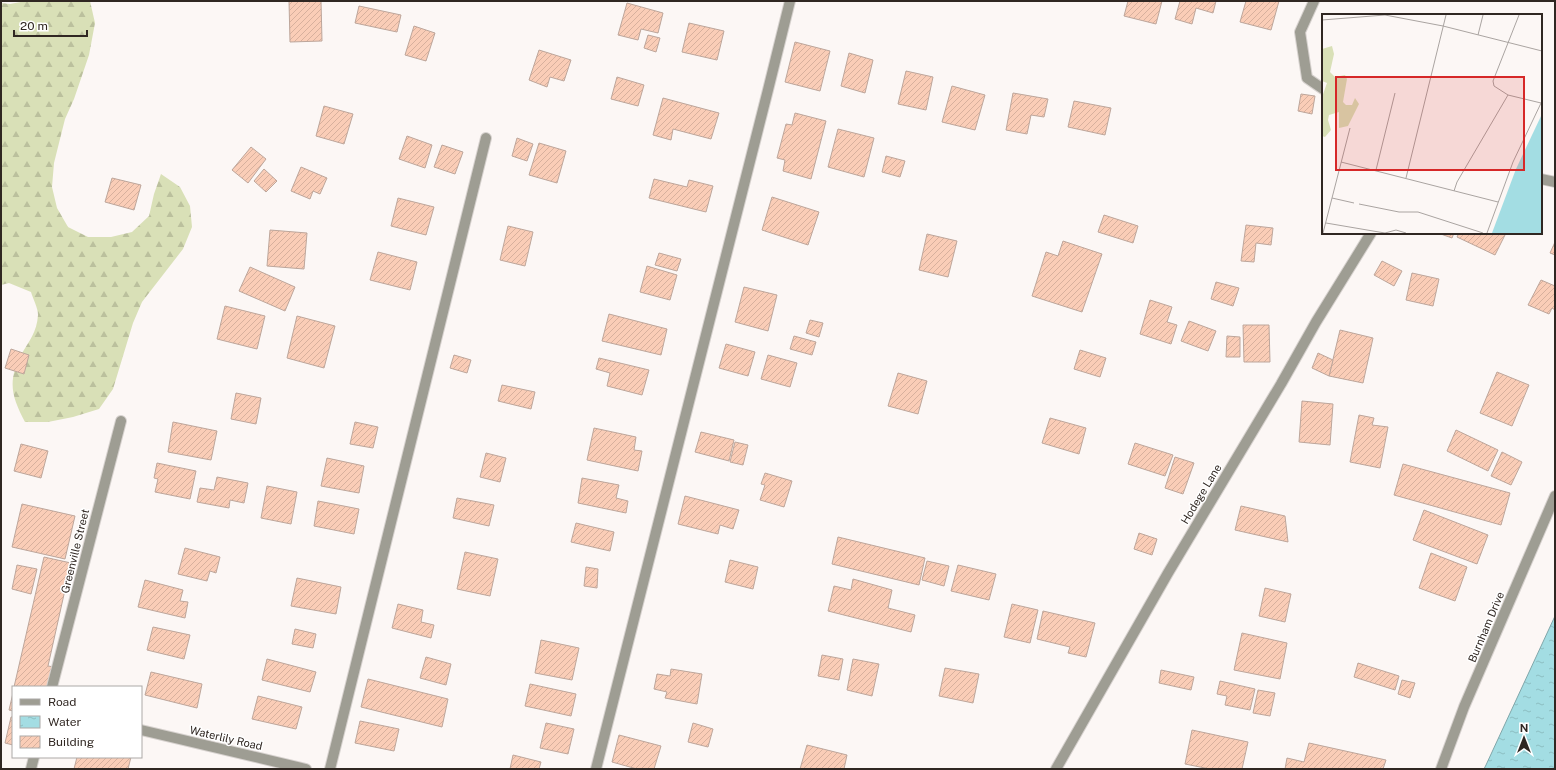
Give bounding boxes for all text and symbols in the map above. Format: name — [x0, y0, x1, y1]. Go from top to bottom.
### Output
scale bar — [14, 12, 87, 38]
inset map — [1322, 14, 1542, 234]
text: 20 m — [20, 19, 48, 33]
street label: Hodege Lane — [1178, 462, 1224, 526]
street label: Greenville Street — [59, 508, 91, 594]
street label: Burnham Drive — [1466, 590, 1506, 664]
legend — [12, 686, 142, 758]
text: Road — [48, 695, 76, 709]
text: Water — [48, 715, 82, 729]
north arrow — [1504, 718, 1544, 758]
text: N — [1520, 722, 1528, 734]
street label: Waterlily Road — [188, 724, 264, 752]
text: Building — [48, 735, 94, 749]

